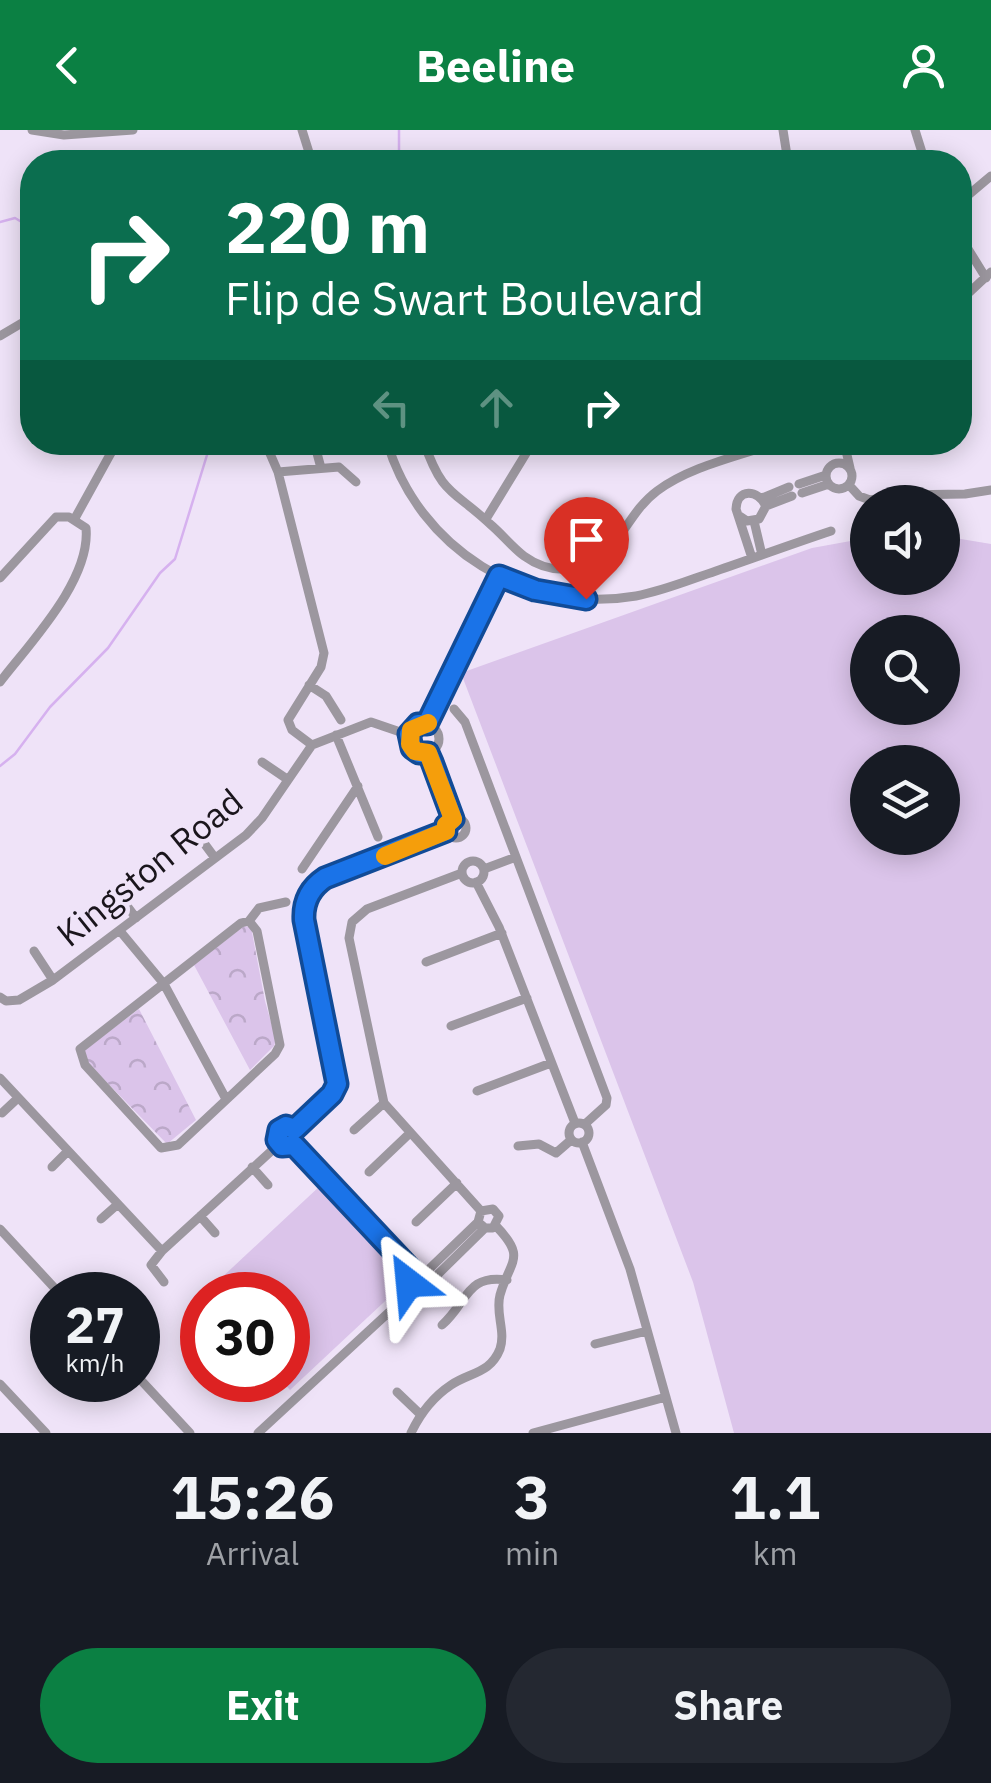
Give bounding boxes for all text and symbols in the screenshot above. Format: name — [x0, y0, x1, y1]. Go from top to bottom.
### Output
text: Beeline — [416, 36, 575, 94]
icon: back — [40, 38, 95, 93]
icon: person — [896, 38, 951, 93]
text: 220 m — [225, 181, 430, 272]
icon: right — [60, 190, 190, 320]
text: Flip de Swart Boulevard — [225, 269, 704, 327]
icon: left — [364, 380, 419, 435]
icon: ahead — [469, 380, 524, 435]
icon: right — [574, 380, 629, 435]
map controls — [850, 485, 960, 855]
button: sound — [850, 485, 960, 595]
pin — [544, 497, 629, 600]
icon: arrive — [559, 512, 614, 567]
button: search — [850, 615, 960, 725]
button: layers — [850, 745, 960, 855]
street label: Kingston Road — [47, 778, 252, 956]
position arrow — [357, 1231, 461, 1335]
speed limit sign: 30 — [180, 1272, 310, 1402]
text: 27 — [65, 1292, 125, 1357]
text: km/h — [66, 1346, 124, 1379]
text: 15:26 — [171, 1457, 334, 1536]
text: 3 — [514, 1457, 550, 1536]
text: 1.1 — [730, 1457, 820, 1536]
text: Arrival — [206, 1532, 299, 1574]
text: min — [505, 1532, 559, 1574]
text: km — [753, 1532, 797, 1574]
button: Exit — [40, 1648, 486, 1763]
button: Share — [506, 1648, 951, 1763]

